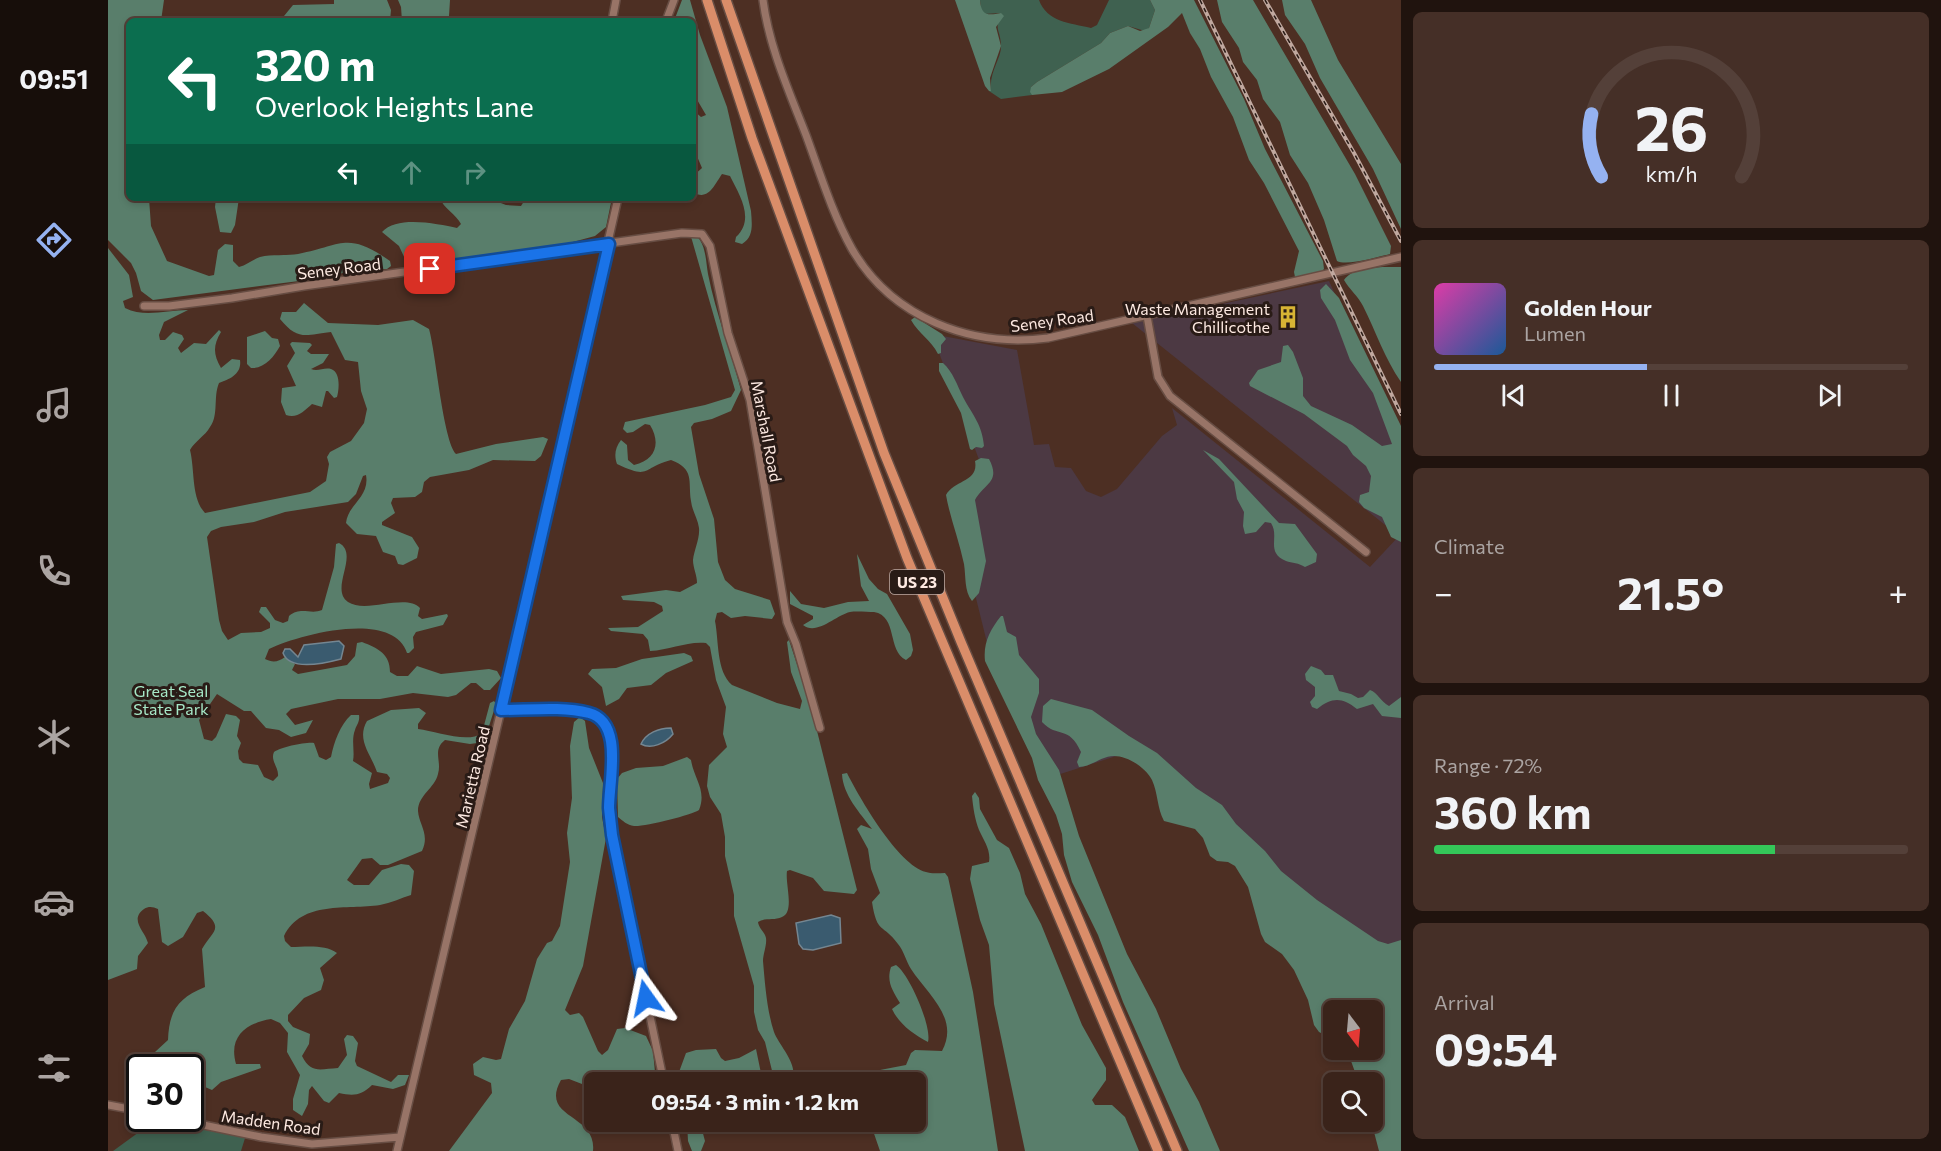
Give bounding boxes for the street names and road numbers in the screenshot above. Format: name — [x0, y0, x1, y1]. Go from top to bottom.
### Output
street label: Seney Road — [296, 253, 382, 283]
street label: Seney Road — [1009, 305, 1095, 335]
street label: Marshall Road — [748, 379, 786, 483]
road number: US 23 — [890, 570, 944, 594]
street label: Marietta Road — [451, 724, 493, 830]
street label: Madden Road — [220, 1106, 322, 1138]

